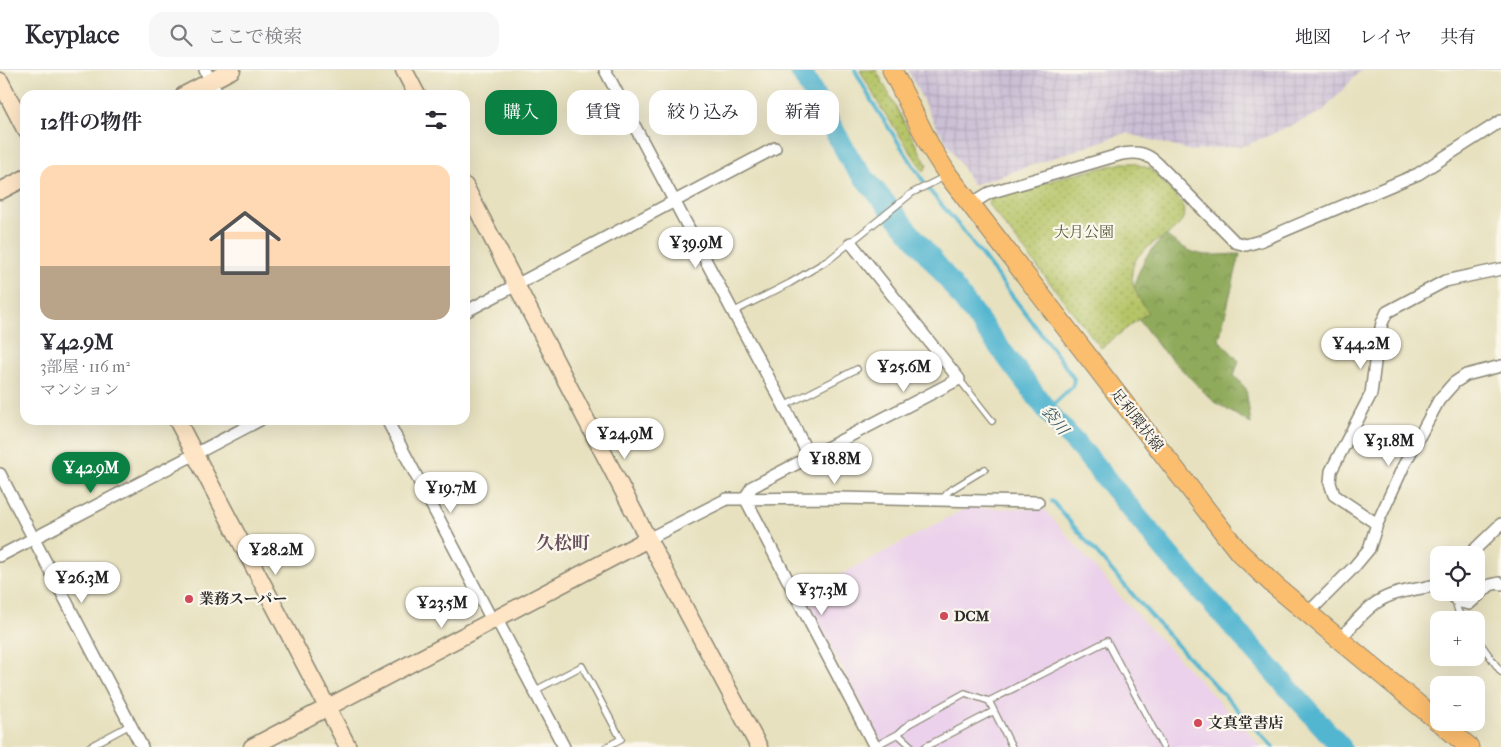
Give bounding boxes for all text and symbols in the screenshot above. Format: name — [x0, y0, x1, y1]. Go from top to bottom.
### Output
search box — [149, 12, 499, 57]
text: Keyplace — [25, 21, 119, 49]
icon: search — [167, 21, 195, 49]
text: ここで検索 — [207, 26, 302, 48]
text: 地図 — [1295, 27, 1331, 48]
text: レイヤ — [1359, 27, 1412, 48]
text: 共有 — [1440, 27, 1476, 48]
chip: 購入 — [485, 90, 557, 135]
chip: 賃貸 — [567, 90, 639, 135]
chip: 絞り込み — [649, 90, 757, 135]
chip: 新着 — [767, 90, 839, 135]
icon: filters — [422, 106, 450, 134]
text: 12件の物件 — [40, 110, 142, 134]
icon: home — [200, 198, 290, 288]
park label: 大月公園 — [1054, 223, 1114, 241]
pin: ¥39.9M — [655, 226, 737, 269]
text: ¥39.9M — [669, 233, 723, 252]
pin: ¥44.2M — [1320, 328, 1402, 370]
text: ¥42.9M — [40, 330, 114, 354]
text: ¥44.2M — [1332, 334, 1390, 353]
pin: ¥25.6M — [863, 350, 945, 393]
text: 3部屋 · 116 m² — [40, 357, 130, 376]
text: ¥25.6M — [877, 357, 931, 376]
text: マンション — [40, 380, 119, 399]
street label: 足利環状線 — [1107, 385, 1167, 455]
water label: 袋川 — [1038, 402, 1074, 440]
pin: ¥24.9M — [584, 418, 666, 460]
text: ¥24.9M — [597, 424, 653, 443]
pin: ¥31.8M — [1348, 424, 1430, 467]
text: ¥31.8M — [1364, 431, 1414, 450]
pin: ¥18.8M — [794, 442, 876, 485]
text: ¥18.8M — [809, 449, 861, 468]
pin: ¥42.9M — [50, 452, 132, 494]
text: ¥42.9M — [63, 458, 119, 477]
pin: ¥19.7M — [410, 472, 492, 514]
text: ¥19.7M — [425, 478, 477, 497]
district label: 久松町 — [536, 533, 590, 554]
pin: ¥28.2M — [235, 534, 317, 576]
text: ¥28.2M — [249, 540, 303, 559]
map controls — [1430, 546, 1485, 731]
button: locate — [1430, 546, 1485, 601]
pin: ¥26.3M — [41, 562, 123, 604]
text: ¥26.3M — [55, 568, 109, 587]
pin: ¥37.3M — [781, 574, 863, 616]
text: ¥37.3M — [797, 580, 847, 599]
pin: ¥23.5M — [401, 586, 483, 629]
place label: 業務スーパー — [199, 590, 288, 608]
marker: 業務スーパー — [183, 593, 195, 605]
text: ¥23.5M — [416, 593, 468, 612]
place label: DCM — [954, 607, 990, 625]
marker: DCM — [938, 610, 950, 622]
button: + — [1430, 611, 1485, 666]
button: − — [1430, 676, 1485, 731]
place label: 文真堂書店 — [1208, 714, 1283, 732]
marker: 文真堂書店 — [1192, 717, 1204, 729]

